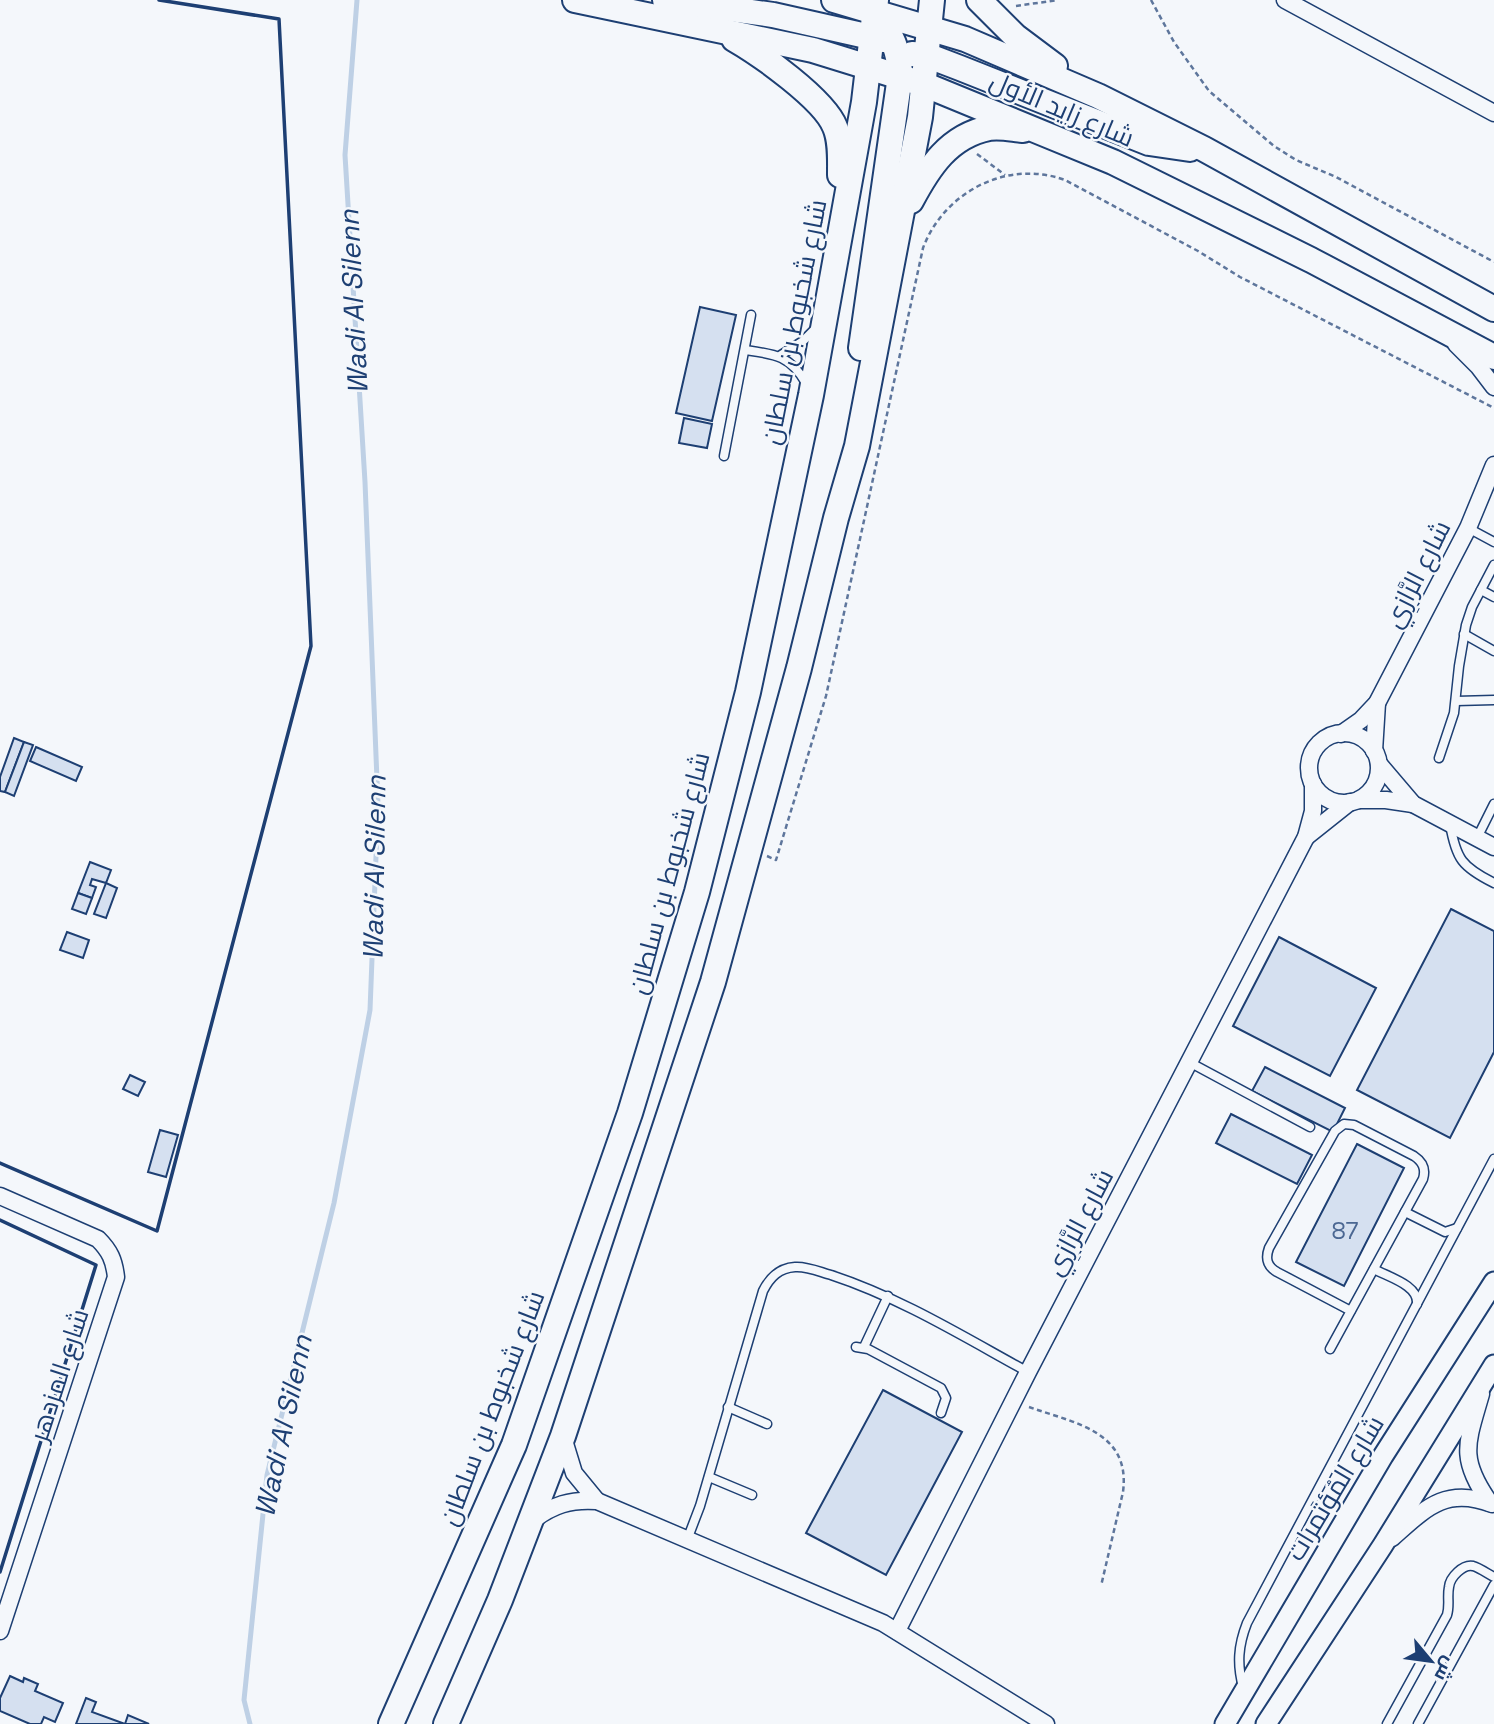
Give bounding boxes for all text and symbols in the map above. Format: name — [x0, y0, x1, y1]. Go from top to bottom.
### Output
street label: شارع زايد الأول — [985, 63, 1139, 155]
street label: شارع شخبوط بن سلطان — [754, 196, 834, 448]
water label: Wadi Al Silenn — [330, 208, 376, 395]
street label: شارع الرَّازِي — [1375, 515, 1461, 635]
street label: شارع شخبوط بن سلطان — [620, 748, 718, 998]
water label: Wadi Al Silenn — [354, 774, 394, 961]
street label: شارع الرَّازِي — [1037, 1163, 1124, 1283]
house number: 87 — [1331, 1216, 1359, 1246]
street label: شارع شخبوط بن سلطان — [431, 1286, 553, 1530]
street label: شارع المزدهر — [21, 1304, 96, 1448]
water label: Wadi Al Silenn — [246, 1331, 320, 1520]
street label: شارع المُؤتَمرات — [1278, 1409, 1392, 1567]
north arrow — [1396, 1626, 1466, 1696]
text: ش — [1429, 1652, 1462, 1686]

